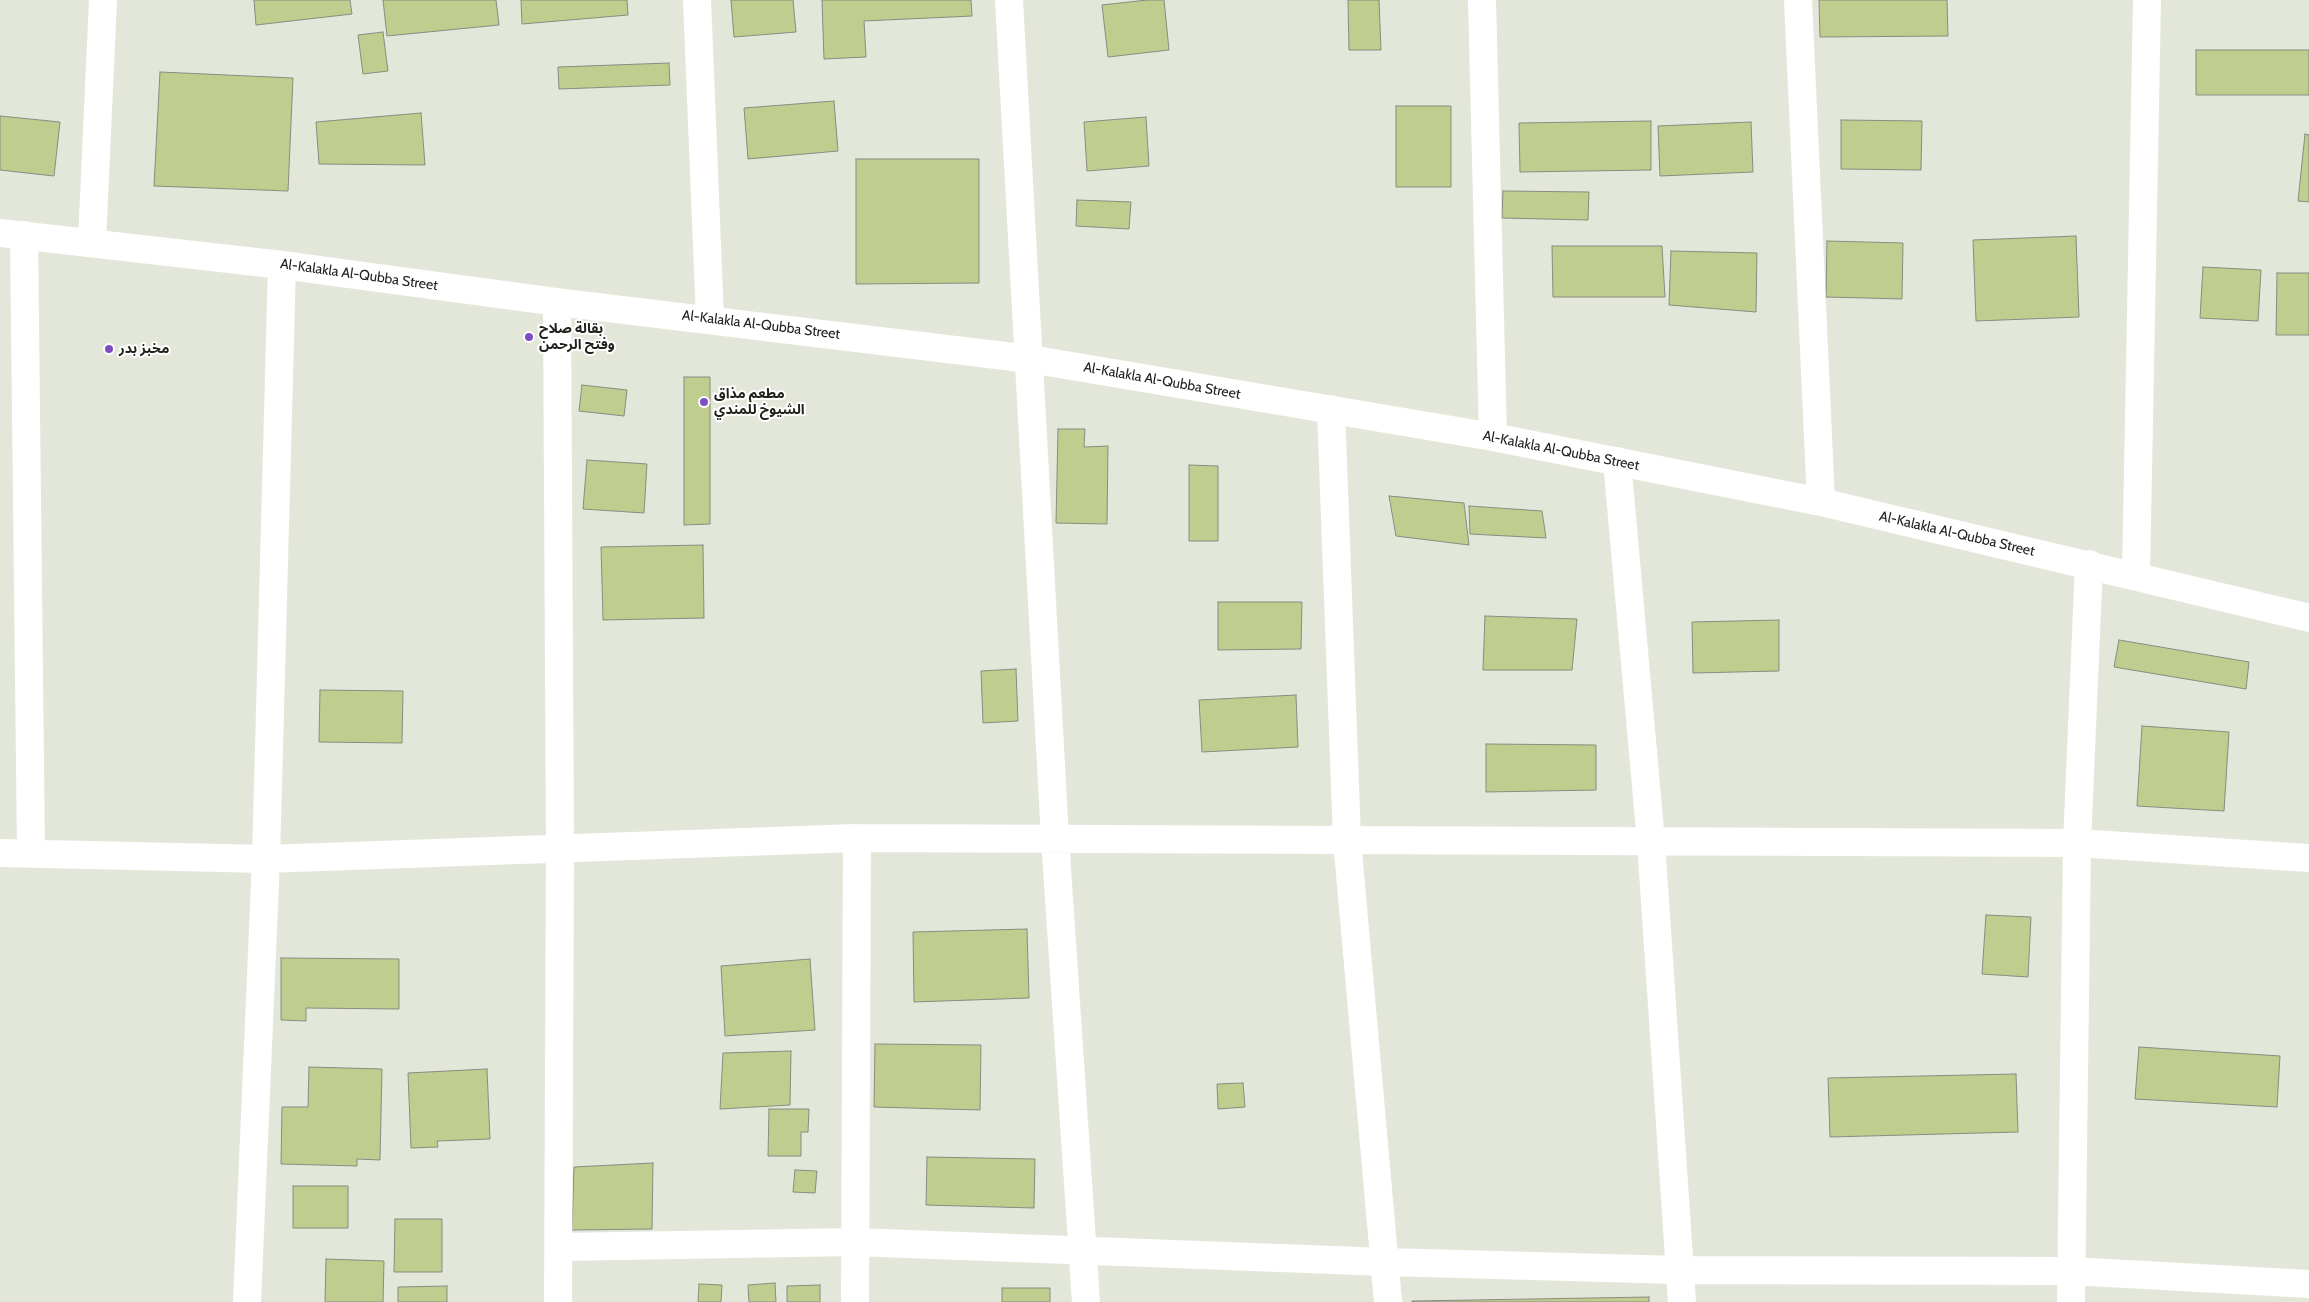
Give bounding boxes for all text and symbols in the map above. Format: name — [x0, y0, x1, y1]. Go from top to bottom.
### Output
street label: Al-Kalakla Al-Qubba Street — [279, 256, 439, 294]
street label: Al-Kalakla Al-Qubba Street — [681, 307, 841, 343]
place label: بقالة صلاح وفتح الرحمن — [539, 321, 615, 354]
marker: بقالة صلاح وفتح الرحمن — [523, 331, 535, 343]
place label: مخبز بدر — [119, 341, 169, 357]
marker: مخبز بدر — [103, 343, 115, 355]
street label: Al-Kalakla Al-Qubba Street — [1082, 359, 1242, 403]
place label: مطعم مذاق الشيوخ للمندي — [714, 386, 805, 418]
marker: مطعم مذاق الشيوخ للمندي — [698, 396, 710, 408]
street label: Al-Kalakla Al-Qubba Street — [1481, 428, 1641, 474]
street label: Al-Kalakla Al-Qubba Street — [1878, 508, 2036, 560]

